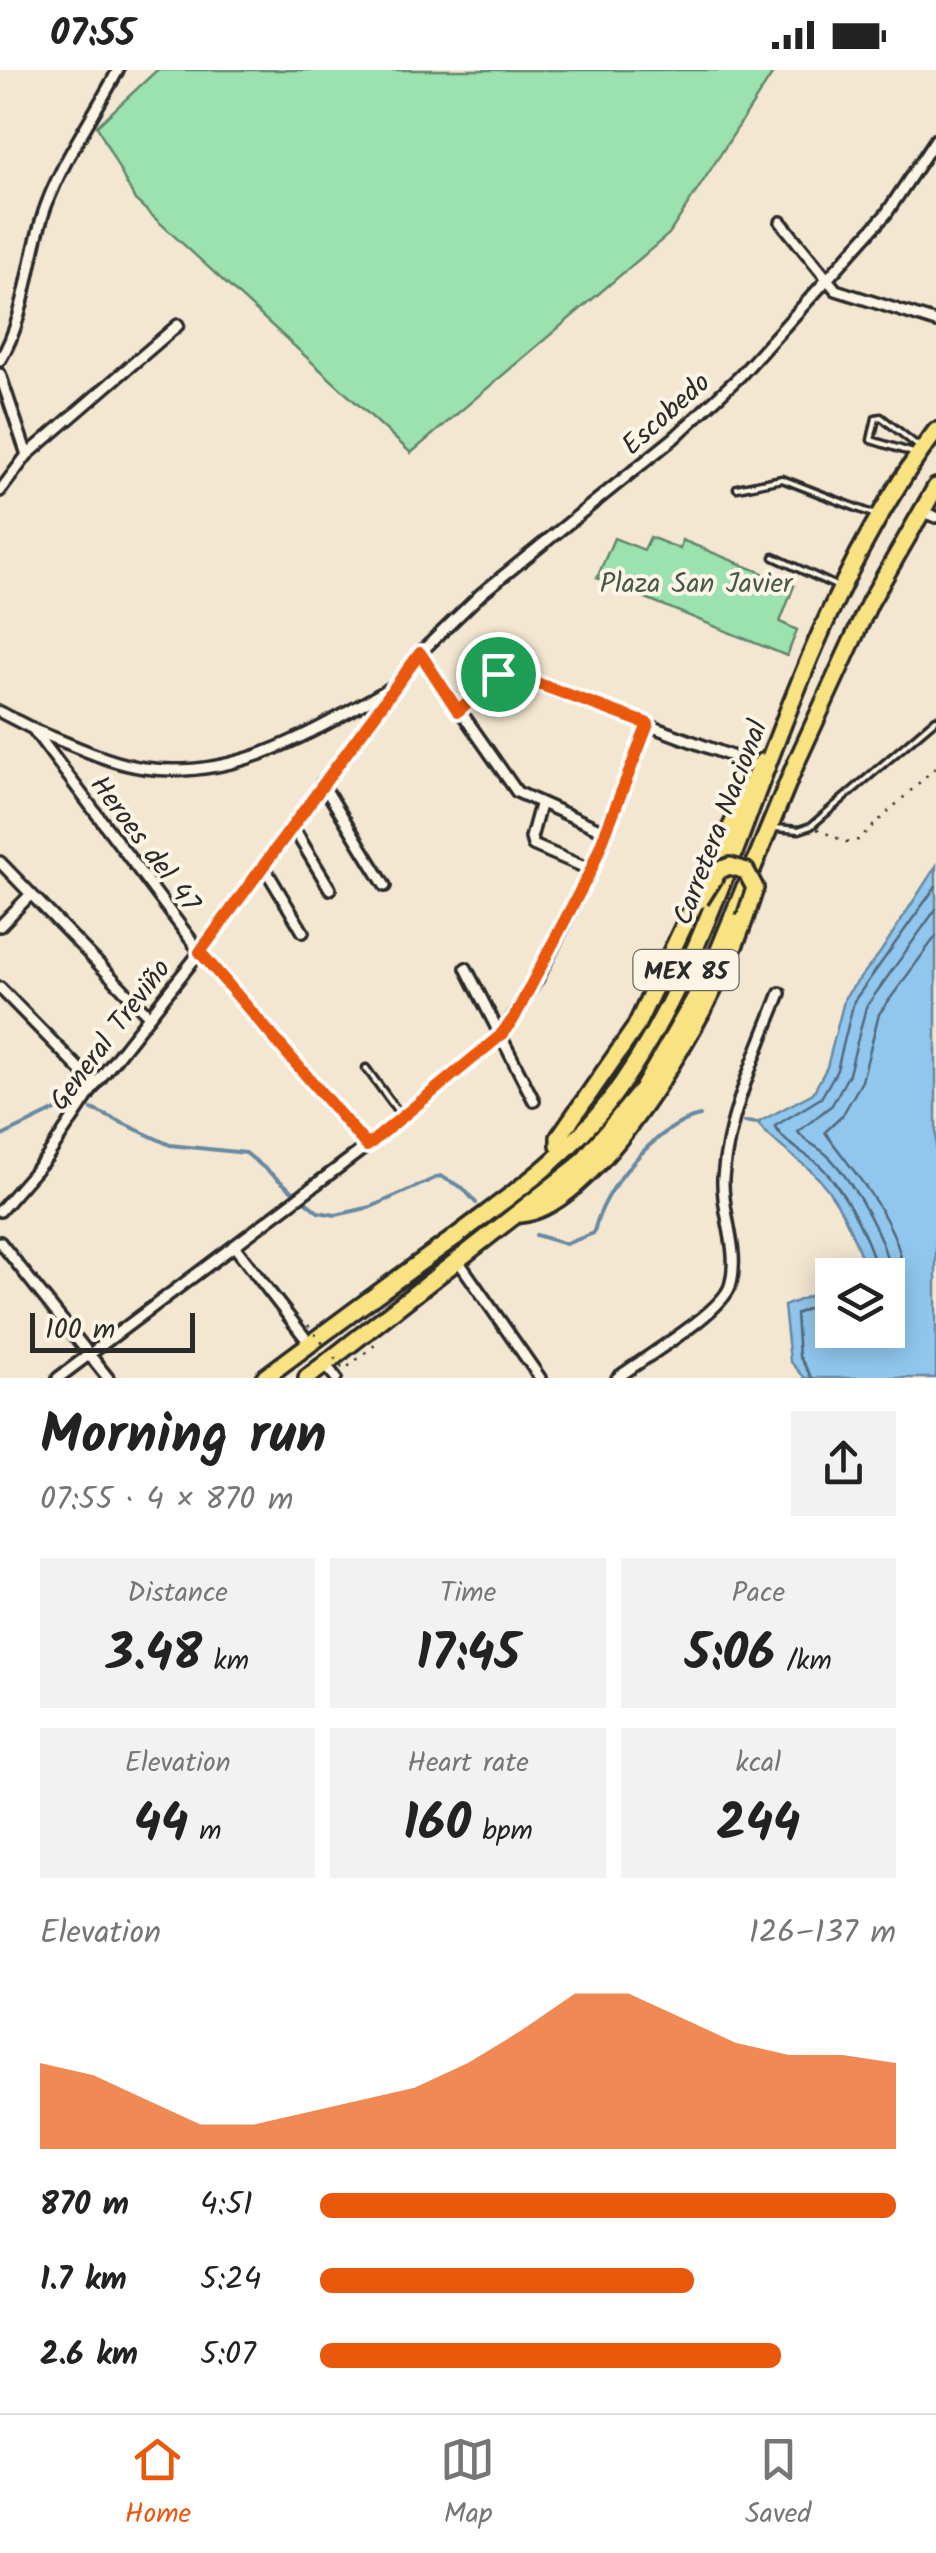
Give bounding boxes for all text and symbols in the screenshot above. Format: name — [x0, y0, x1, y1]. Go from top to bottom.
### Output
text: 07:55 — [50, 5, 135, 65]
street label: Escobedo — [612, 362, 722, 468]
park label: Plaza San Javier — [600, 562, 794, 607]
pin — [456, 632, 541, 717]
icon: arrive — [471, 647, 526, 702]
street label: Carretera Nacional — [661, 713, 781, 932]
street label: Heroes del 47 — [77, 766, 211, 924]
street label: General Treviño — [39, 950, 183, 1121]
road number: MEX 85 — [634, 950, 738, 990]
map controls — [815, 1258, 905, 1348]
button: layers — [815, 1258, 905, 1348]
scale bar — [30, 1308, 195, 1352]
text: 100 m — [45, 1308, 115, 1353]
text: Morning run — [40, 1394, 327, 1481]
button: share — [791, 1411, 896, 1516]
text: 07:55 · 4 × 870 m — [40, 1475, 293, 1526]
text: Distance — [127, 1571, 228, 1616]
text: Time — [440, 1571, 496, 1616]
text: Pace — [732, 1571, 785, 1616]
text: 3.48 — [106, 1616, 202, 1696]
text: 17:45 — [416, 1616, 520, 1696]
text: 5:06 — [685, 1616, 775, 1696]
text: km — [202, 1639, 249, 1684]
text: /km — [775, 1639, 832, 1684]
text: Elevation — [125, 1741, 231, 1786]
text: Heart rate — [407, 1741, 529, 1786]
text: kcal — [736, 1741, 781, 1786]
text: 44 — [134, 1786, 188, 1866]
text: 160 — [403, 1786, 471, 1866]
text: 244 — [717, 1786, 800, 1866]
text: m — [188, 1809, 222, 1854]
text: bpm — [471, 1809, 533, 1854]
text: Elevation — [40, 1908, 161, 1959]
text: 126–137 m — [749, 1908, 896, 1959]
text: 870 m — [40, 2180, 129, 2231]
text: 4:51 — [200, 2180, 253, 2231]
text: 1.7 km — [40, 2255, 127, 2306]
text: 5:24 — [200, 2255, 261, 2306]
text: 2.6 km — [40, 2330, 138, 2381]
text: 5:07 — [200, 2330, 256, 2381]
tab: Home — [125, 2432, 191, 2537]
tab: Map — [440, 2432, 495, 2537]
tab: Saved — [745, 2432, 811, 2537]

